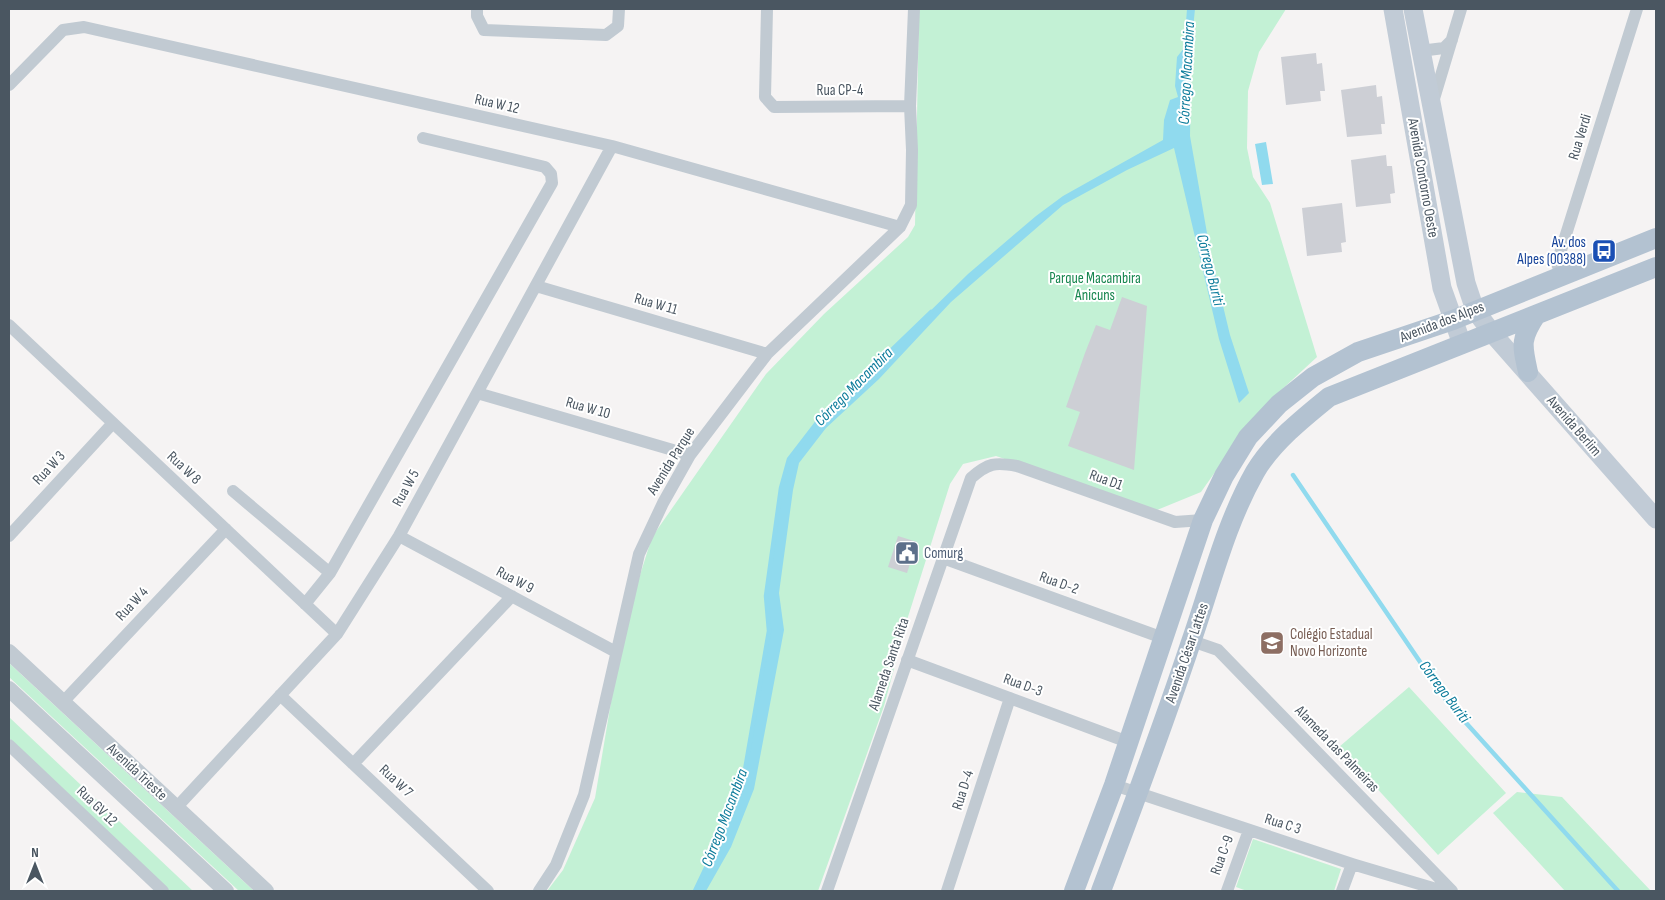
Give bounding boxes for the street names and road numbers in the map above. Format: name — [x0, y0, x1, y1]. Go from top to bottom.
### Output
street label: Rua CP-4 — [817, 81, 863, 100]
street label: Rua W 12 — [473, 90, 521, 118]
street label: Rua Verdi — [1564, 112, 1596, 162]
street label: Avenida Contorno Oeste — [1403, 116, 1443, 239]
street label: Rua W 11 — [632, 289, 680, 319]
street label: Avenida dos Alpes — [1396, 297, 1487, 347]
street label: Avenida Berlim — [1542, 391, 1605, 460]
street label: Rua W 10 — [564, 393, 612, 423]
street label: Avenida Parque — [642, 424, 699, 499]
street label: Rua W 3 — [28, 447, 70, 489]
street label: Rua W 8 — [163, 447, 205, 489]
street label: Rua D1 — [1087, 465, 1126, 495]
street label: Rua W 5 — [388, 466, 424, 510]
street label: Rua W 9 — [493, 562, 537, 598]
street label: Rua D-2 — [1037, 567, 1081, 599]
street label: Rua W 4 — [111, 583, 153, 625]
street label: Avenida César Lattes — [1161, 601, 1213, 706]
street label: Alameda Santa Rita — [864, 615, 914, 714]
street label: Rua D-3 — [1001, 669, 1045, 701]
street label: Alameda das Palmeiras — [1290, 701, 1383, 796]
street label: Avenida Trieste — [102, 739, 171, 805]
street label: Rua W 7 — [375, 761, 417, 801]
street label: Rua D-4 — [948, 768, 978, 812]
street label: Rua GV 12 — [73, 782, 121, 830]
street label: Rua C 3 — [1262, 809, 1304, 839]
street label: Rua C-9 — [1206, 833, 1238, 877]

